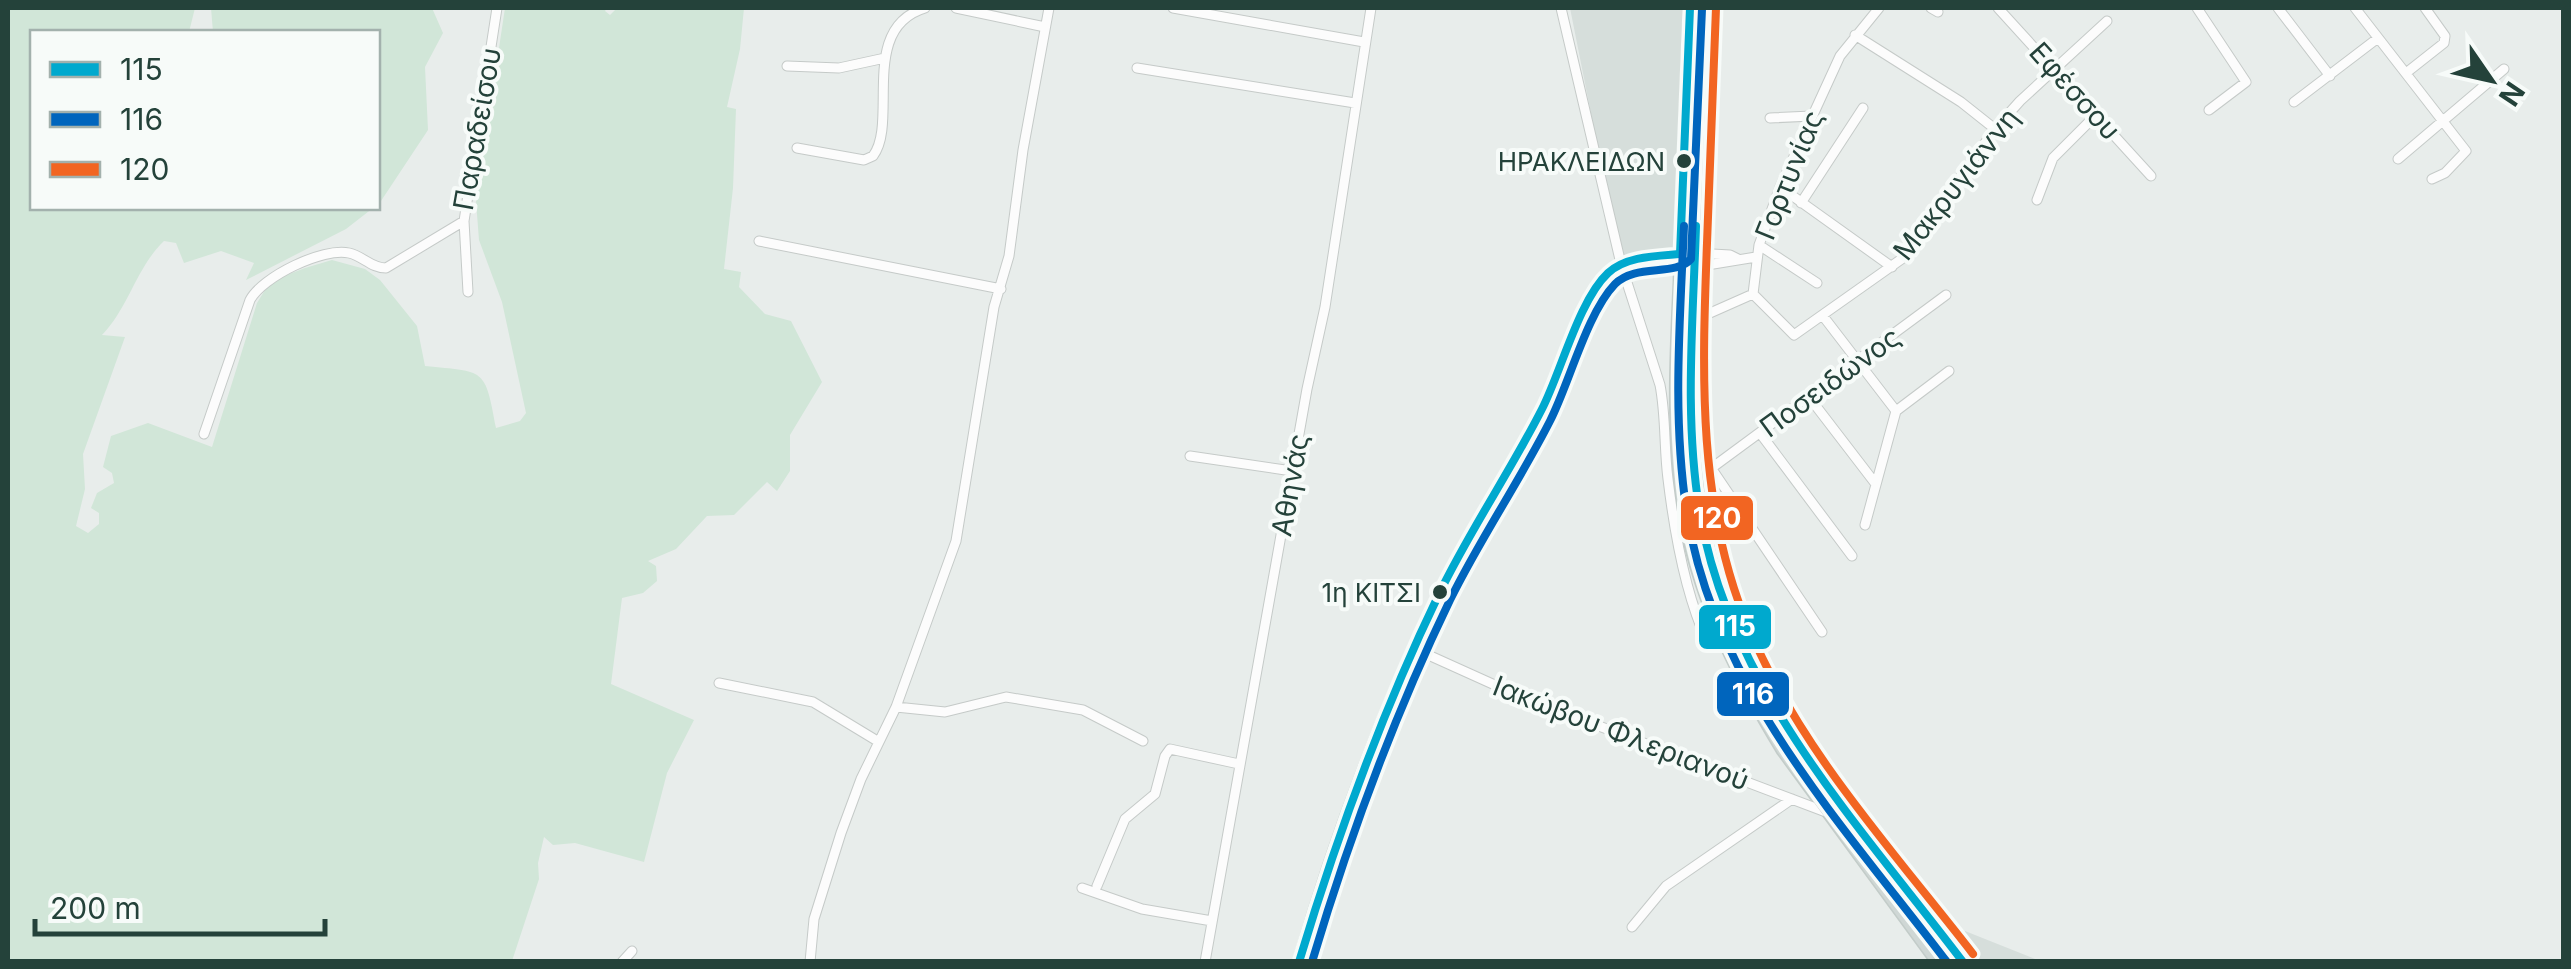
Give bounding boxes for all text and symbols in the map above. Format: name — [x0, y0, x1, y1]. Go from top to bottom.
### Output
legend — [30, 30, 380, 210]
north arrow — [2441, 30, 2541, 130]
street label: Εφέσσου — [2022, 35, 2128, 147]
street label: Παραδείσου — [446, 45, 508, 213]
text: 115 — [120, 51, 163, 87]
text: N — [2492, 76, 2532, 112]
text: 116 — [120, 101, 163, 137]
street label: Μακρυγιάννη — [1886, 101, 2026, 267]
street label: Γορτυνίας — [1748, 105, 1830, 245]
place label: ΗΡΑΚΛΕΙΔΩΝ — [1498, 146, 1665, 177]
text: 120 — [120, 151, 169, 187]
marker: ΗΡΑΚΛΕΙΔΩΝ — [1674, 151, 1694, 171]
street label: Ποσειδώνος — [1753, 320, 1907, 444]
street label: Αθηνάς — [1264, 431, 1316, 539]
line badge: 120 — [1679, 494, 1755, 542]
text: 120 — [1693, 501, 1741, 535]
place label: 1η ΚΙΤΣΙ — [1322, 577, 1421, 608]
marker: 1η ΚΙΤΣΙ — [1430, 582, 1450, 602]
line badge: 115 — [1697, 603, 1773, 651]
text: 115 — [1714, 609, 1756, 643]
street label: Ιακώβου Φλεριανού — [1488, 668, 1754, 798]
line badge: 116 — [1715, 670, 1791, 718]
text: 116 — [1732, 677, 1774, 711]
scale bar — [35, 874, 325, 936]
text: 200 m — [50, 890, 141, 926]

